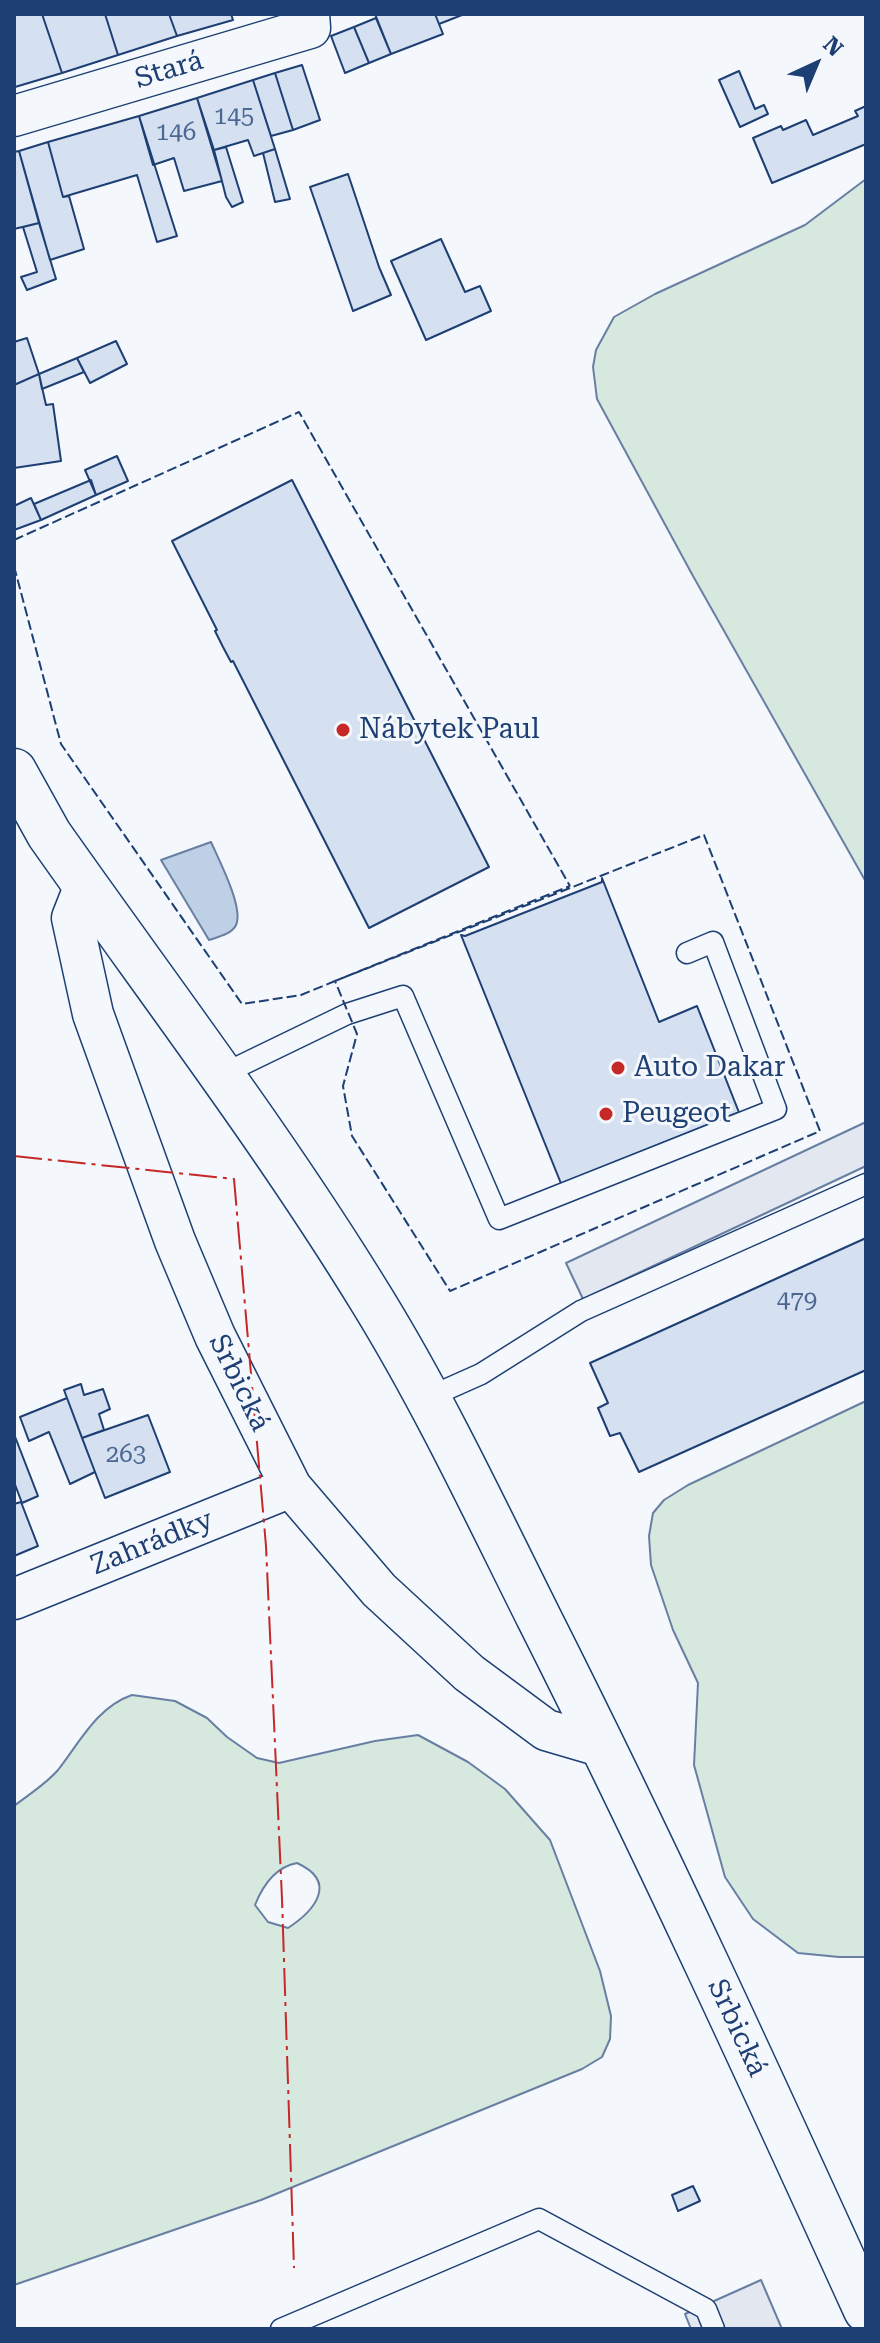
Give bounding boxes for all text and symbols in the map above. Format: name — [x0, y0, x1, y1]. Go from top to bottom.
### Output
north arrow — [776, 24, 856, 104]
text: N — [818, 31, 848, 61]
street label: Stará — [131, 44, 207, 96]
house number: 145 — [214, 103, 254, 131]
house number: 146 — [156, 119, 196, 147]
place label: Nábytek Paul — [359, 713, 540, 747]
marker: Nábytek Paul — [334, 721, 352, 739]
place label: Auto Dakar — [634, 1051, 785, 1085]
marker: Auto Dakar — [609, 1059, 627, 1077]
place label: Peugeot — [622, 1097, 731, 1131]
marker: Peugeot — [597, 1105, 615, 1123]
house number: 479 — [777, 1287, 817, 1315]
street label: Srbická — [201, 1329, 277, 1437]
house number: 263 — [106, 1441, 146, 1469]
street label: Zahrádky — [86, 1503, 218, 1583]
street label: Srbická — [700, 1974, 774, 2082]

